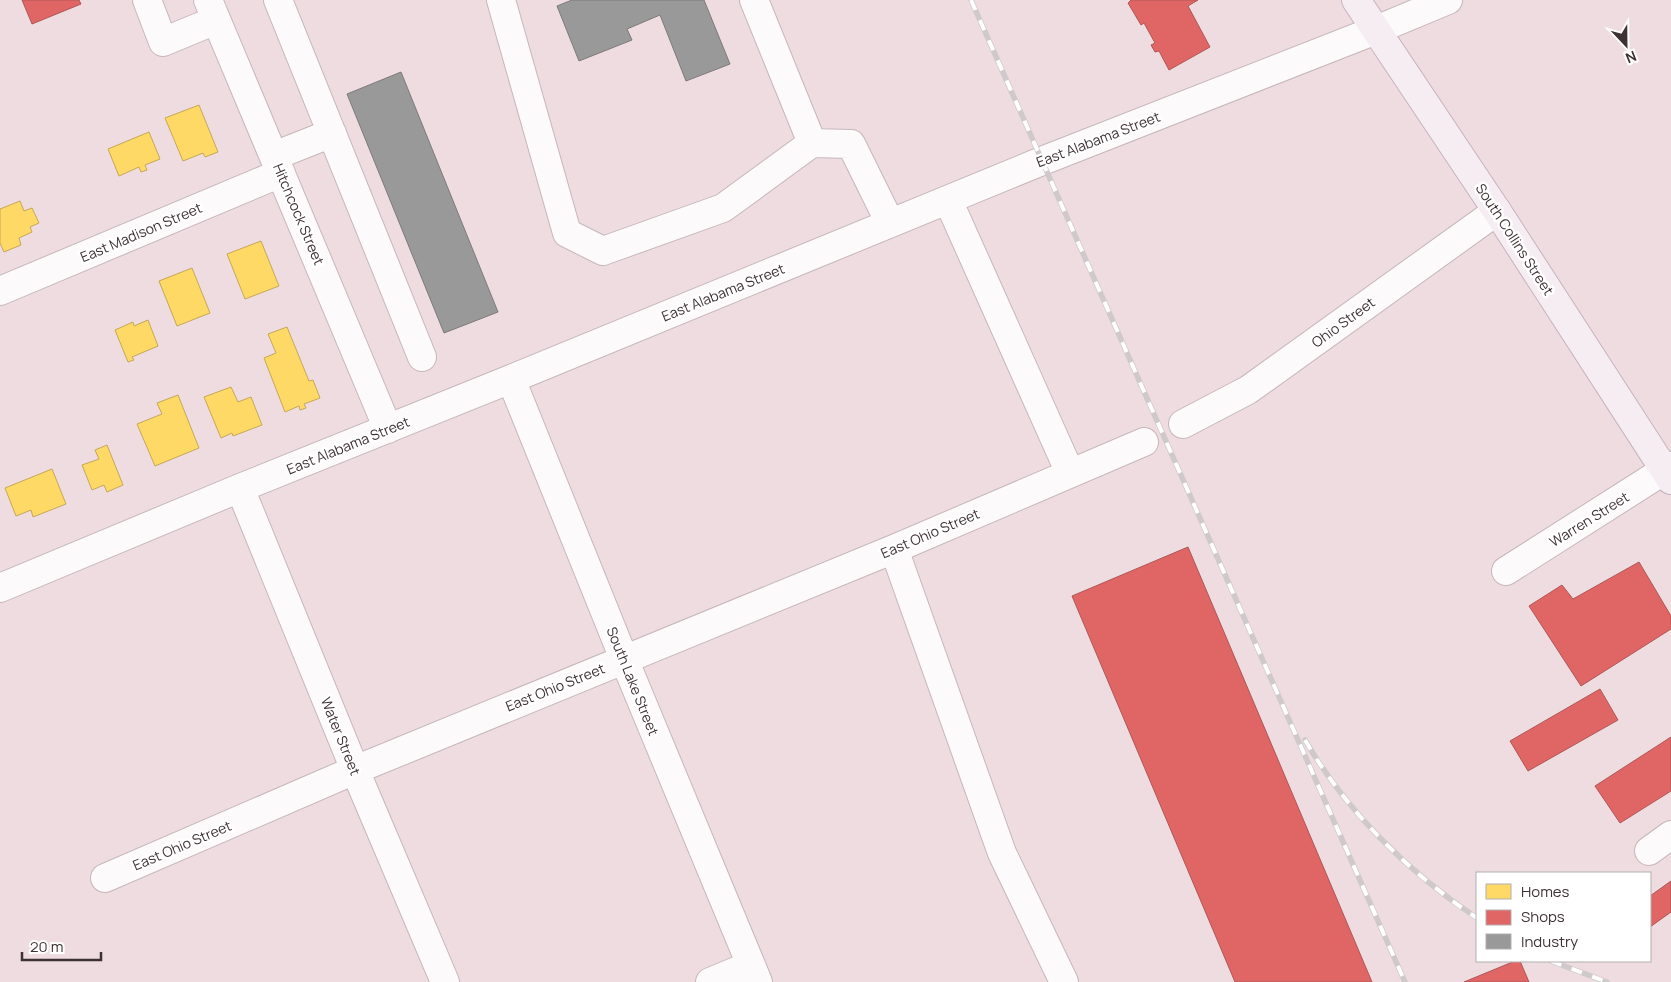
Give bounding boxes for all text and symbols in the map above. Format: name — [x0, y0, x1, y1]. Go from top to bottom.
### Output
north arrow — [1601, 20, 1651, 70]
text: N — [1623, 47, 1639, 68]
street label: East Alabama Street — [1033, 107, 1163, 171]
street label: Hitchcock Street — [269, 160, 329, 268]
street label: South Collins Street — [1472, 179, 1558, 299]
street label: East Madison Street — [77, 198, 205, 266]
street label: East Alabama Street — [659, 258, 788, 325]
street label: Ohio Street — [1308, 292, 1379, 351]
street label: East Alabama Street — [284, 411, 413, 478]
street label: Warren Street — [1546, 487, 1633, 551]
street label: East Ohio Street — [878, 504, 983, 562]
street label: South Lake Street — [603, 624, 664, 739]
street label: East Ohio Street — [503, 658, 608, 716]
street label: Water Street — [317, 694, 365, 778]
street label: East Ohio Street — [130, 816, 235, 874]
legend — [1476, 872, 1651, 962]
text: Homes — [1521, 881, 1570, 902]
text: Shops — [1521, 906, 1565, 927]
scale bar — [22, 930, 101, 962]
text: Industry — [1521, 931, 1578, 952]
text: 20 m — [30, 936, 63, 957]

